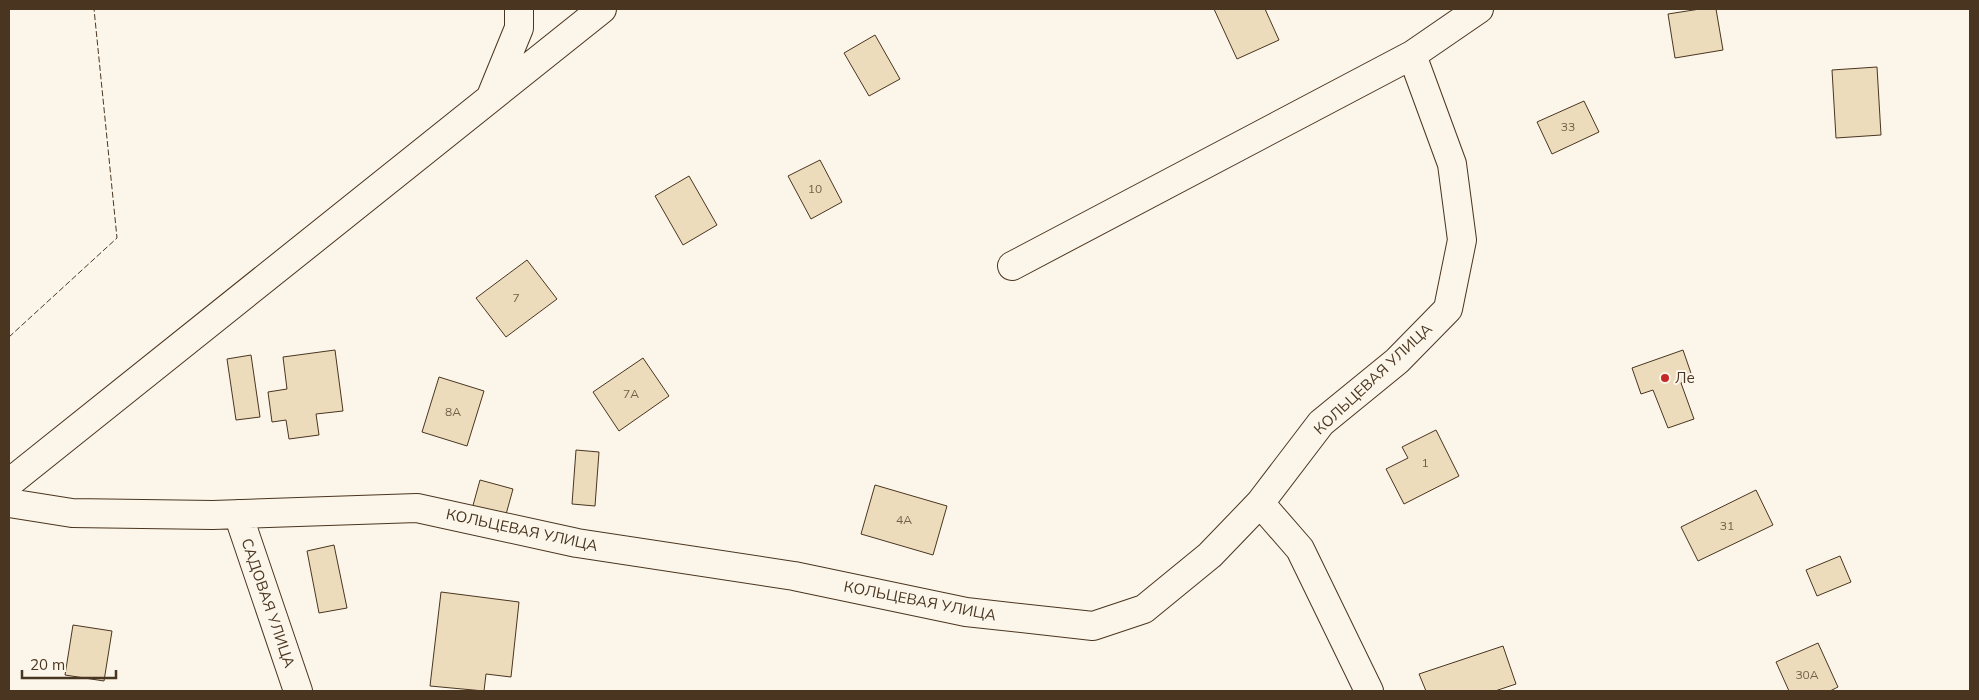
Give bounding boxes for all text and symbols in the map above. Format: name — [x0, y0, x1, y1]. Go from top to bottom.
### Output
house number: 33 — [1561, 119, 1575, 134]
house number: 10 — [808, 181, 822, 196]
house number: 7 — [512, 290, 520, 305]
street label: КОЛЬЦЕВАЯ УЛИЦА — [1310, 319, 1436, 438]
place label: Ле — [1675, 368, 1695, 387]
marker: Ле — [1659, 372, 1671, 384]
house number: 7А — [623, 386, 639, 401]
house number: 8А — [445, 404, 461, 419]
house number: 1 — [1421, 455, 1429, 470]
street label: КОЛЬЦЕВАЯ УЛИЦА — [444, 504, 600, 555]
house number: 4А — [896, 512, 912, 527]
house number: 31 — [1720, 518, 1734, 533]
street label: САДОВАЯ УЛИЦА — [237, 536, 300, 670]
street label: КОЛЬЦЕВАЯ УЛИЦА — [842, 576, 998, 625]
scale bar — [22, 648, 116, 680]
text: 20 m — [30, 655, 65, 674]
house number: 30А — [1795, 667, 1819, 682]

